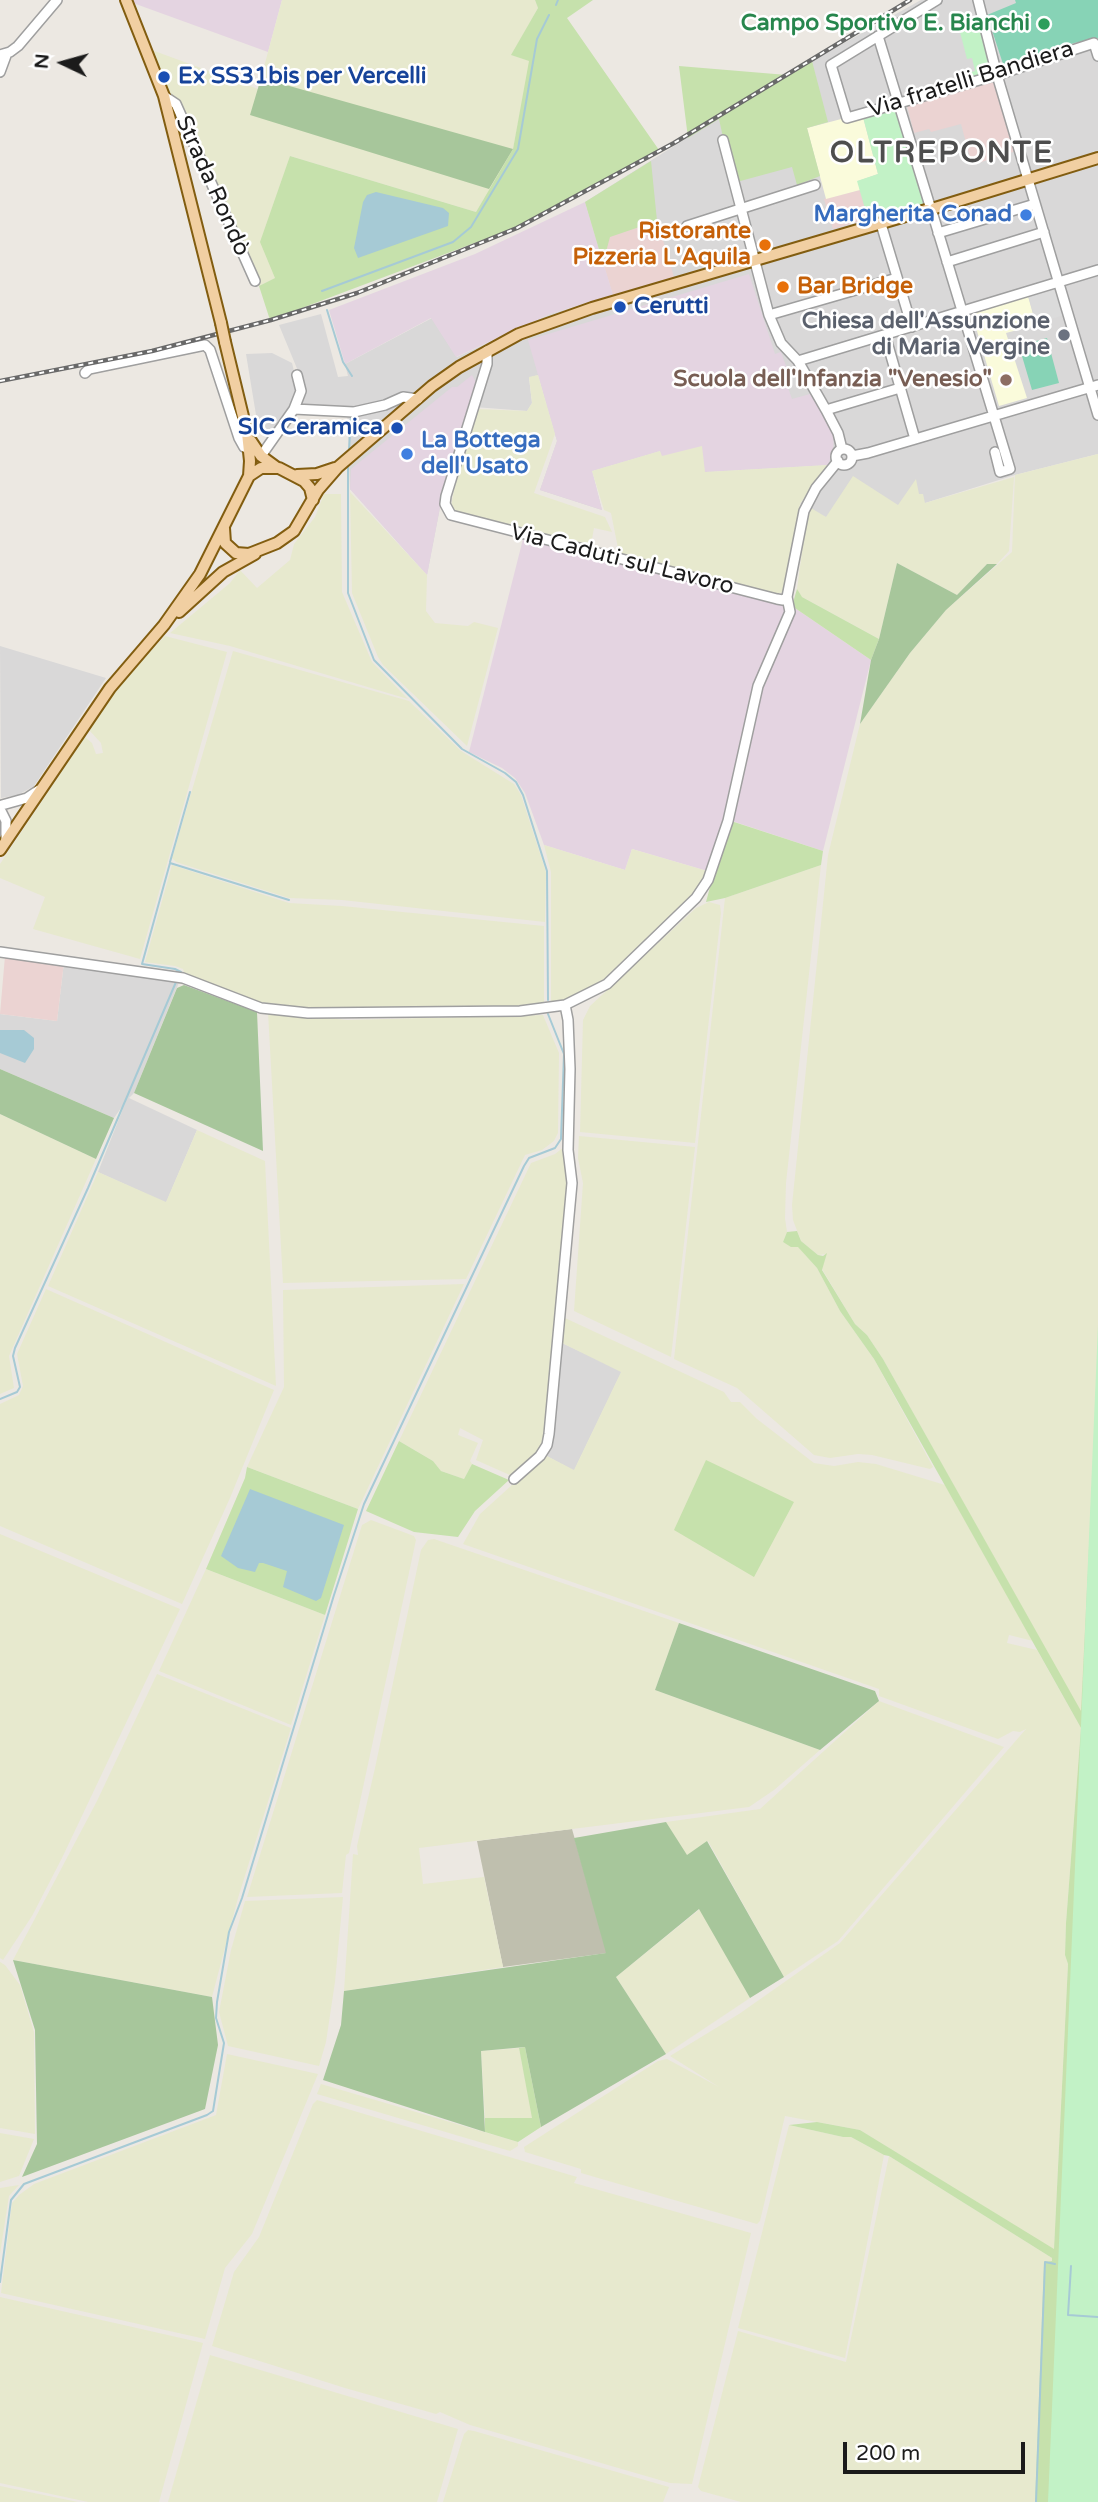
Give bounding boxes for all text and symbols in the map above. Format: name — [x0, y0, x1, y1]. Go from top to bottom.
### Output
place label: Campo Sportivo E. Bianchi — [741, 10, 1030, 38]
marker: Campo Sportivo E. Bianchi — [1036, 16, 1052, 32]
north arrow — [28, 28, 98, 98]
street label: Via fratelli Bandiera — [865, 36, 1077, 124]
text: N — [30, 53, 54, 70]
place label: Ex SS31bis per Vercelli — [178, 63, 426, 91]
marker: Ex SS31bis per Vercelli — [156, 69, 172, 85]
street label: Strada Rondò — [169, 112, 255, 260]
district label: OLTREPONTE — [831, 136, 1053, 172]
place label: Margherita Conad — [814, 201, 1012, 229]
marker: Margherita Conad — [1018, 207, 1034, 223]
place label: Ristorante Pizzeria L'Aquila — [572, 218, 751, 272]
marker: Ristorante Pizzeria L'Aquila — [757, 237, 773, 253]
place label: Bar Bridge — [797, 273, 913, 301]
marker: Bar Bridge — [775, 279, 791, 295]
place label: Cerutti — [634, 293, 709, 321]
marker: Cerutti — [612, 299, 628, 315]
place label: Chiesa dell'Assunzione di Maria Vergine — [802, 308, 1050, 362]
marker: Chiesa dell'Assunzione di Maria Vergine — [1056, 327, 1072, 343]
place label: Scuola dell'Infanzia "Venesio" — [673, 366, 992, 394]
marker: Scuola dell'Infanzia "Venesio" — [998, 372, 1014, 388]
place label: SIC Ceramica — [238, 414, 383, 442]
marker: SIC Ceramica — [389, 420, 405, 436]
place label: La Bottega dell'Usato — [421, 427, 541, 481]
marker: La Bottega dell'Usato — [399, 446, 415, 462]
street label: Via Caduti sul Lavoro — [507, 519, 737, 601]
scale bar — [846, 2428, 1028, 2472]
text: 200 m — [856, 2441, 920, 2466]

